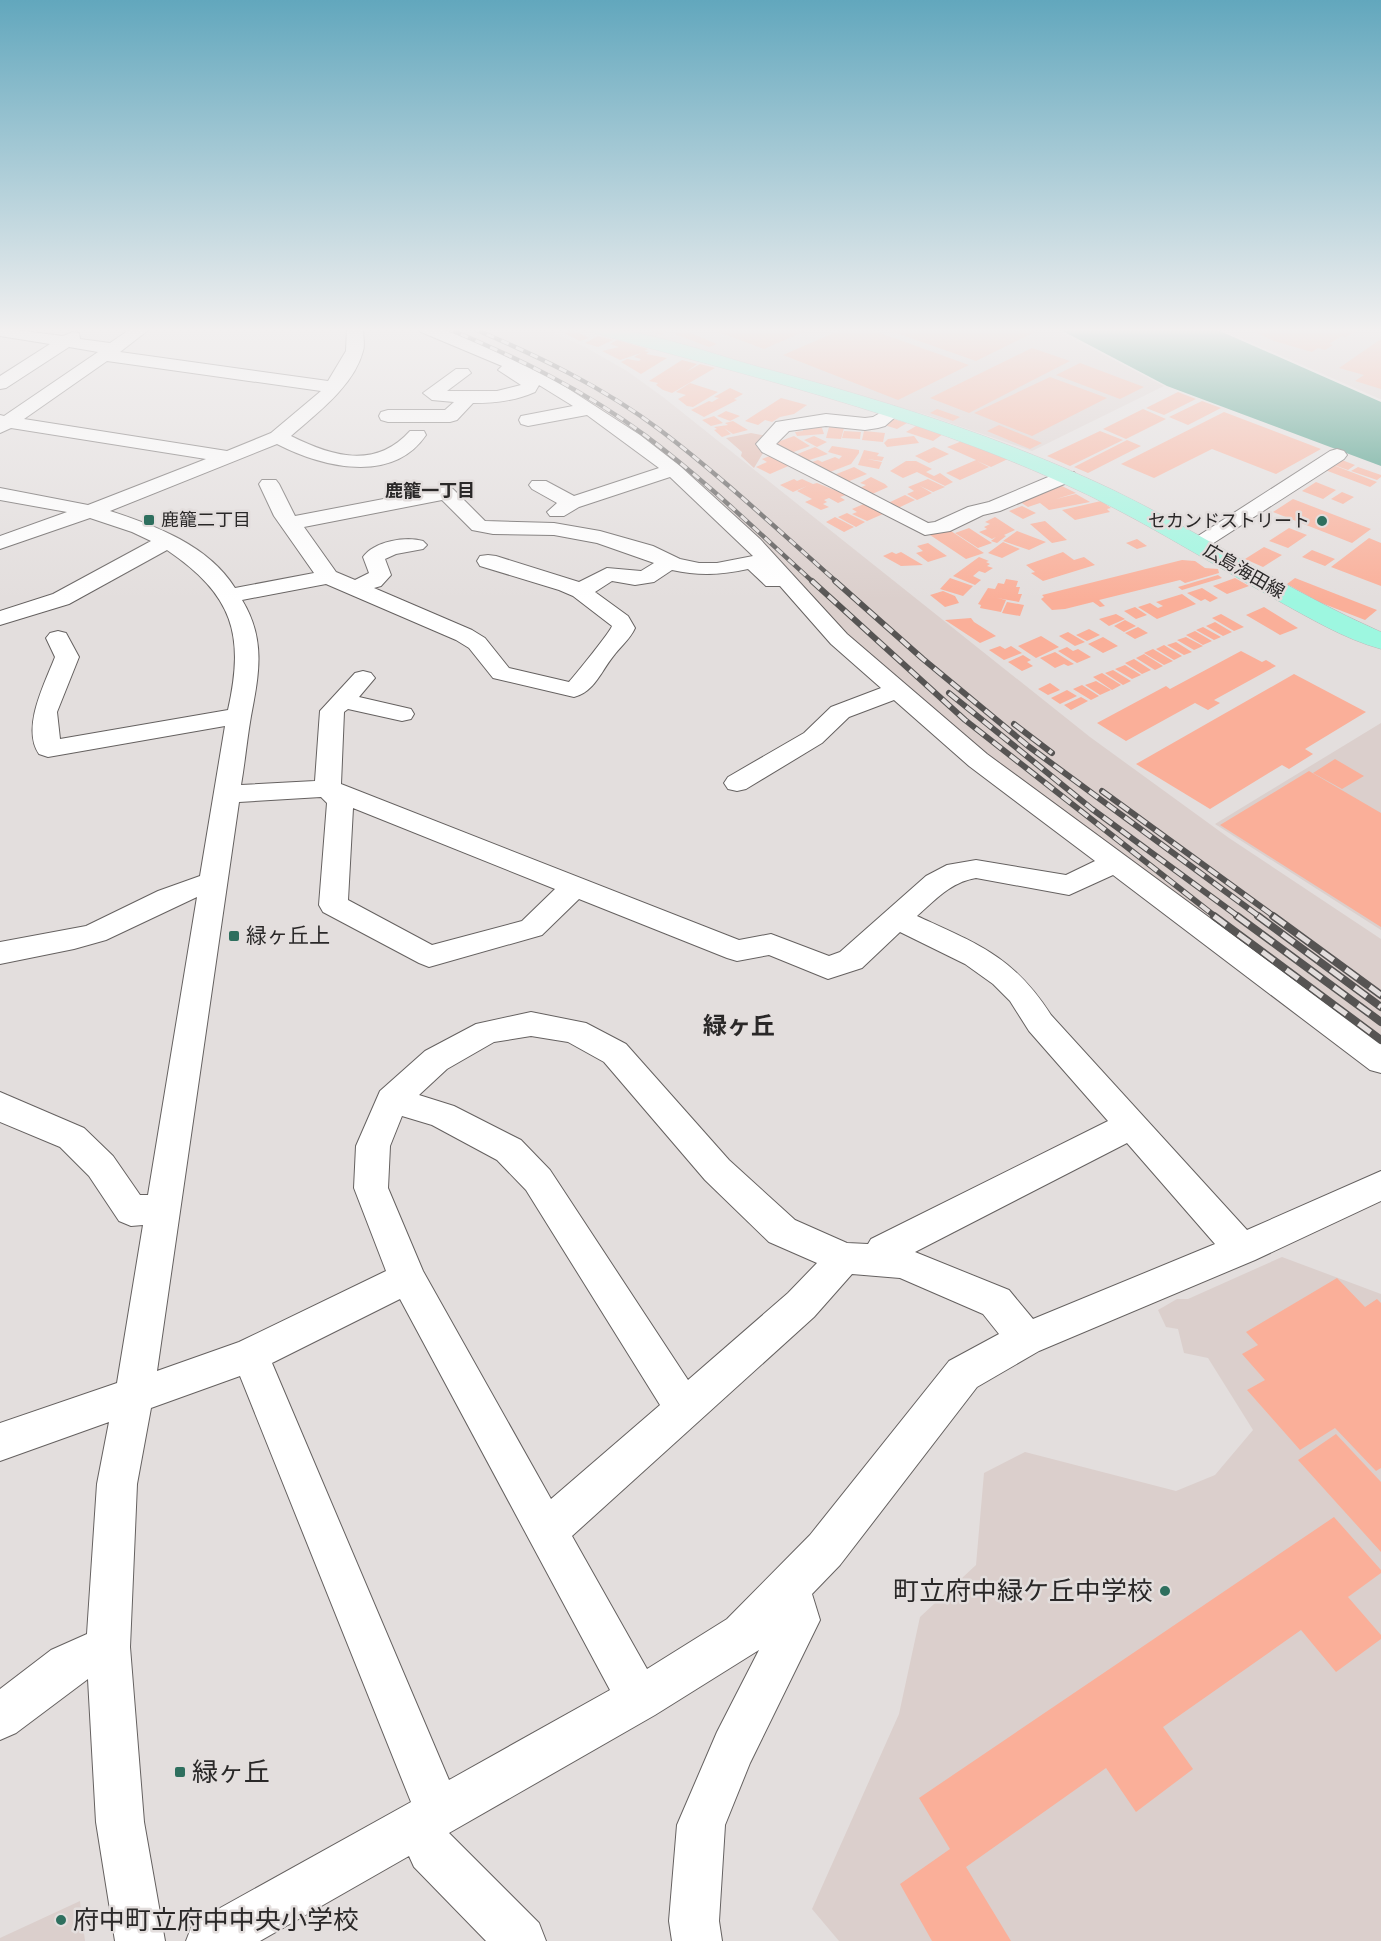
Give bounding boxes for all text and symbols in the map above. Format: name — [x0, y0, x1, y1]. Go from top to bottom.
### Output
district label: 鹿籠一丁目 — [385, 480, 475, 502]
place label: 鹿籠二丁目 — [161, 509, 251, 531]
place label: セカンドストリート — [1148, 510, 1310, 532]
marker: 鹿籠二丁目 — [142, 513, 156, 527]
marker: セカンドストリート — [1315, 514, 1329, 528]
street label: 広島海田線 — [1200, 539, 1288, 603]
place label: 緑ヶ丘上 — [246, 923, 330, 949]
marker: 緑ヶ丘上 — [227, 929, 241, 943]
district label: 緑ヶ丘 — [703, 1011, 775, 1040]
place label: 町立府中緑ケ丘中学校 — [893, 1575, 1153, 1607]
marker: 町立府中緑ケ丘中学校 — [1158, 1584, 1172, 1598]
place label: 緑ヶ丘 — [192, 1756, 270, 1788]
marker: 緑ヶ丘 — [173, 1765, 187, 1779]
place label: 府中町立府中中央小学校 — [73, 1904, 359, 1936]
marker: 府中町立府中中央小学校 — [54, 1913, 68, 1927]

